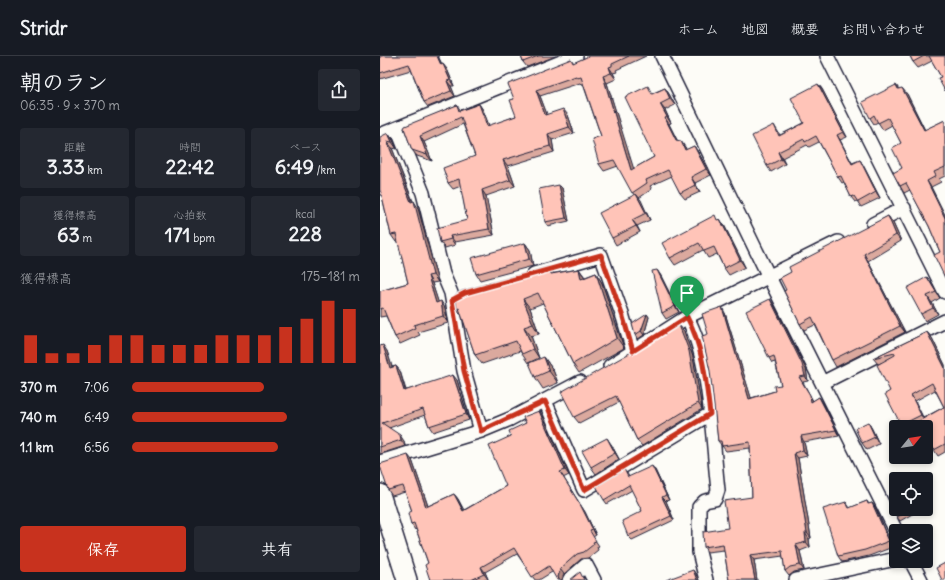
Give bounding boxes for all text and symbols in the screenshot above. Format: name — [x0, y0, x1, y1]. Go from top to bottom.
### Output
text: Stridr — [20, 16, 68, 40]
text: ホーム — [678, 20, 719, 38]
text: 地図 — [741, 20, 769, 38]
text: 概要 — [791, 20, 819, 38]
text: お問い合わせ — [841, 20, 925, 38]
text: 朝のラン — [20, 68, 108, 96]
button: share — [318, 69, 360, 111]
text: 06:35 · 9 × 370 m — [20, 97, 120, 114]
text: 距離 — [64, 140, 86, 154]
text: 時間 — [179, 140, 201, 154]
text: ペース — [289, 140, 322, 154]
text: 3.33 — [47, 154, 85, 179]
text: 22:42 — [166, 154, 214, 179]
text: 6:49 — [275, 154, 314, 179]
text: km — [85, 163, 103, 177]
text: /km — [314, 163, 336, 177]
text: kcal — [295, 207, 315, 221]
text: 獲得標高 — [53, 208, 97, 222]
text: 心拍数 — [173, 208, 206, 222]
text: 228 — [289, 221, 322, 246]
text: 63 — [57, 222, 80, 247]
text: 171 — [165, 222, 191, 247]
text: m — [80, 231, 92, 245]
text: bpm — [191, 231, 215, 245]
text: 175–181 m — [301, 268, 360, 285]
text: 獲得標高 — [20, 270, 72, 287]
pin — [670, 276, 704, 317]
icon: arrive — [676, 282, 698, 304]
text: 370 m — [20, 379, 57, 396]
text: 7:06 — [84, 379, 109, 396]
text: 740 m — [20, 409, 57, 426]
text: 6:49 — [84, 409, 109, 426]
north arrow — [889, 420, 933, 464]
map controls — [889, 420, 933, 568]
text: 1.1 km — [20, 439, 54, 456]
text: 6:56 — [84, 439, 109, 456]
button: locate — [889, 472, 933, 516]
button: layers — [889, 524, 933, 568]
button: 保存 — [20, 526, 186, 572]
button: 共有 — [194, 526, 360, 572]

